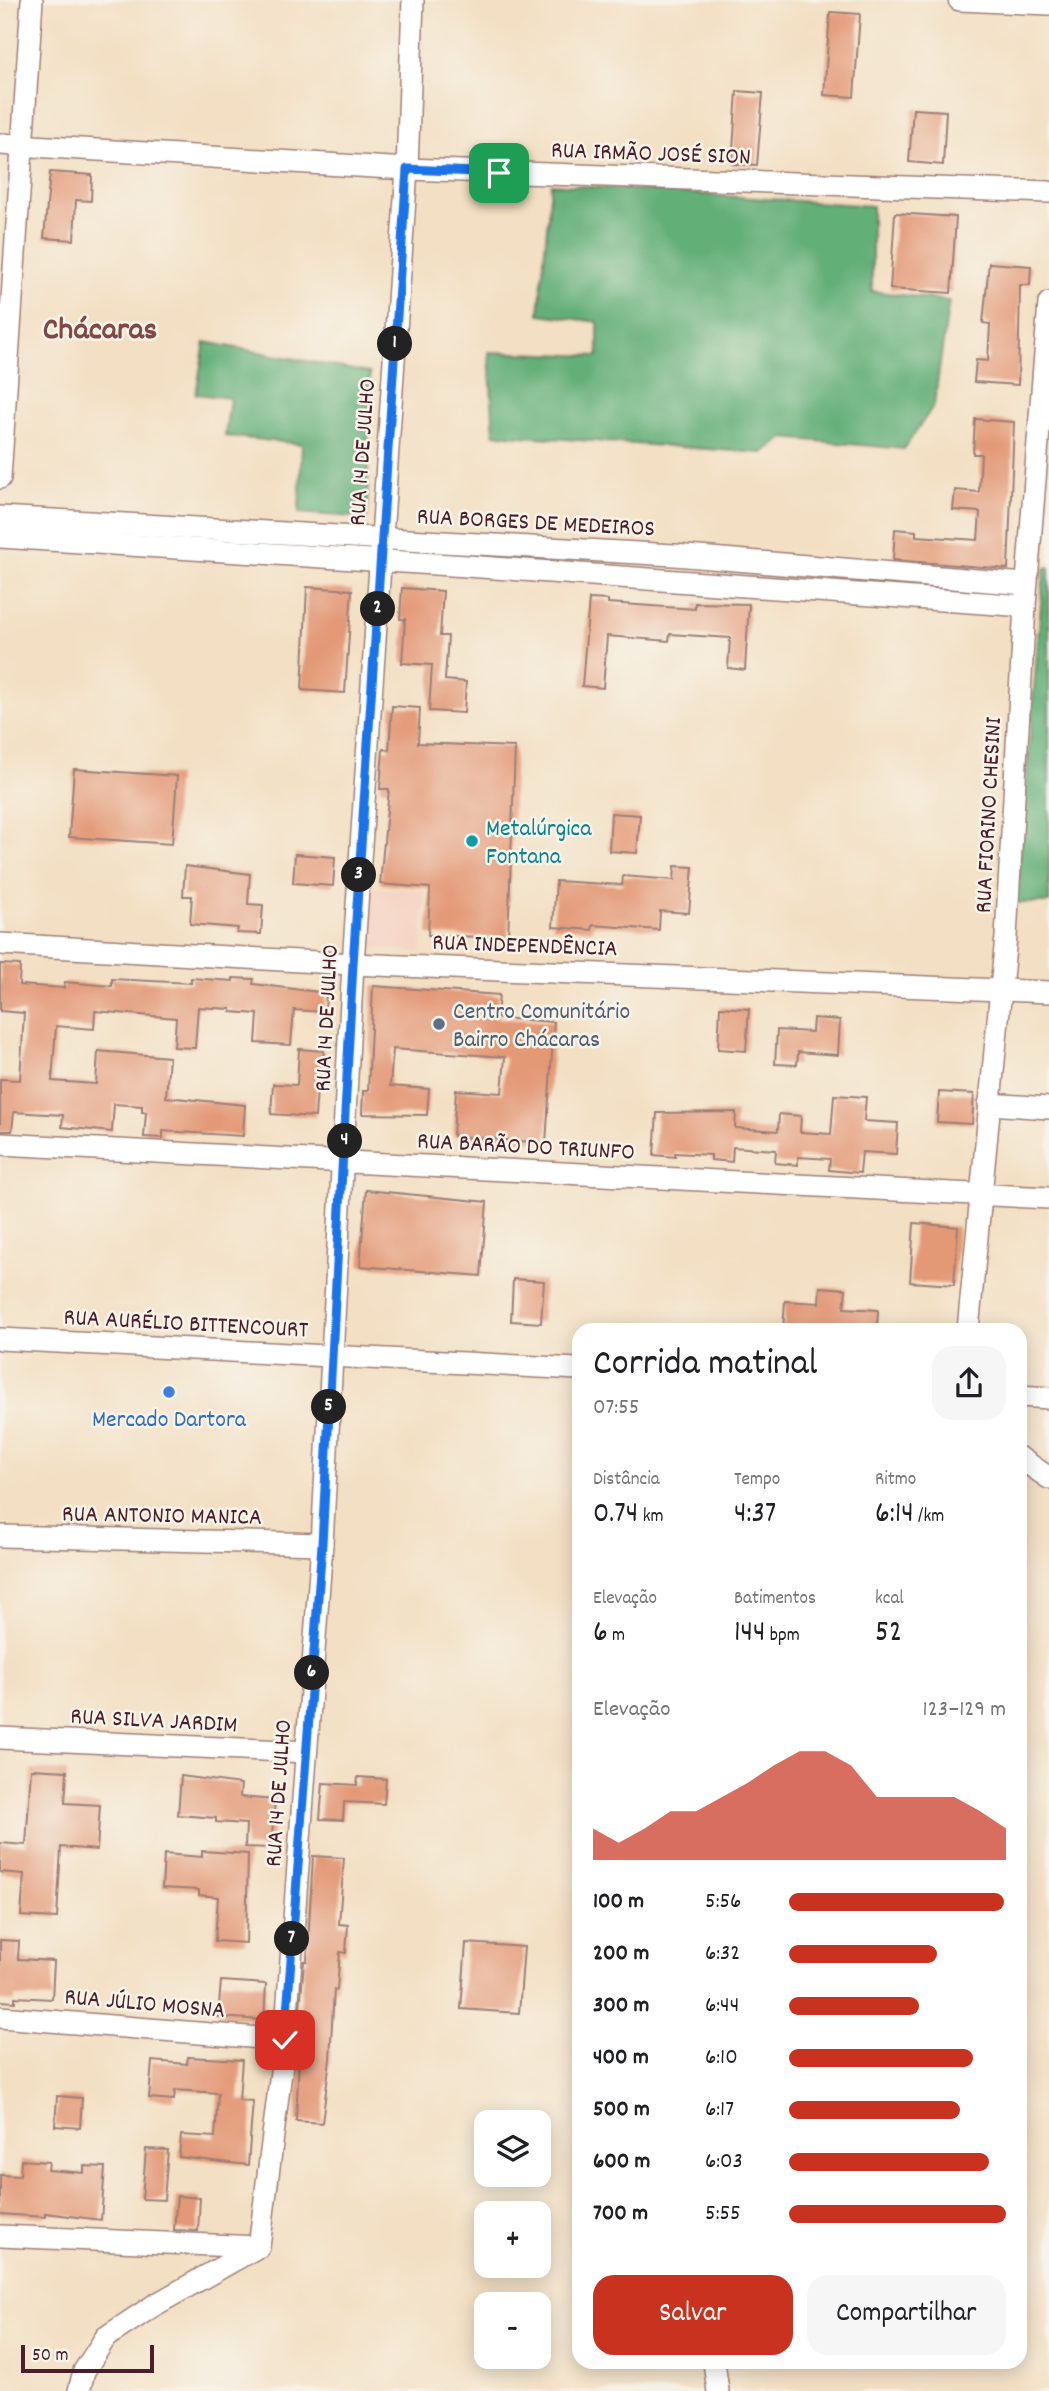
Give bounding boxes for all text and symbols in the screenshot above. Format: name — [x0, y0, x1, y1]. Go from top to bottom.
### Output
street label: RUA IRMÃO JOSÉ SION — [550, 135, 751, 175]
pin — [469, 143, 529, 203]
icon: arrive — [480, 154, 518, 192]
district label: Chácaras — [43, 309, 157, 355]
pin: 1 — [378, 326, 412, 362]
text: 1 — [392, 330, 397, 357]
street label: RUA 14 DE JULHO — [342, 377, 386, 527]
street label: RUA BORGES DE MEDEIROS — [416, 501, 656, 547]
pin: 2 — [360, 592, 396, 626]
text: 2 — [373, 595, 382, 622]
street label: RUA FIORINO CHESINI — [968, 716, 1012, 914]
place label: Metalúrgica Fontana — [486, 813, 592, 875]
marker: Metalúrgica Fontana — [464, 833, 480, 849]
pin: 3 — [342, 858, 376, 892]
text: 3 — [354, 861, 363, 888]
street label: RUA INDEPENDÊNCIA — [432, 927, 618, 967]
street label: RUA 14 DE JULHO — [307, 944, 349, 1093]
place label: Centro Comunitário Bairro Chácaras — [453, 996, 630, 1058]
marker: Centro Comunitário Bairro Chácaras — [431, 1016, 447, 1032]
pin: 4 — [328, 1124, 362, 1158]
street label: RUA BARÃO DO TRIUNFO — [416, 1125, 636, 1171]
text: 4 — [341, 1127, 348, 1154]
street label: RUA AURÉLIO BITTENCOURT — [63, 1302, 309, 1348]
text: Corrida matinal — [593, 1338, 818, 1393]
button: share — [932, 1346, 1006, 1420]
marker: Mercado Dartora — [161, 1384, 177, 1400]
pin: 5 — [312, 1390, 346, 1424]
text: 07:55 — [593, 1392, 639, 1425]
text: 5 — [324, 1393, 333, 1420]
place label: Mercado Dartora — [92, 1404, 247, 1438]
text: Distância — [593, 1467, 660, 1494]
text: Tempo — [734, 1467, 780, 1494]
text: Ritmo — [875, 1467, 916, 1494]
text: 0.74 — [593, 1494, 638, 1537]
text: 4:37 — [734, 1494, 776, 1537]
text: 6:14 — [875, 1494, 914, 1537]
street label: RUA ANTONIO MANICA — [62, 1498, 262, 1536]
text: km — [638, 1504, 663, 1531]
text: /km — [914, 1504, 944, 1531]
text: Elevação — [593, 1586, 657, 1613]
text: Batimentos — [734, 1586, 816, 1613]
text: kcal — [875, 1586, 904, 1613]
text: 6 — [593, 1613, 608, 1656]
text: 144 — [734, 1613, 765, 1656]
text: 52 — [875, 1613, 902, 1656]
text: m — [608, 1623, 625, 1650]
text: bpm — [765, 1623, 800, 1650]
pin: 6 — [294, 1656, 330, 1690]
text: 6 — [307, 1659, 316, 1686]
text: Elevação — [593, 1694, 670, 1727]
text: 123–129 m — [923, 1694, 1006, 1727]
street label: RUA SILVA JARDIM — [69, 1701, 238, 1743]
street label: RUA 14 DE JULHO — [258, 1718, 302, 1868]
text: 100 m — [593, 1886, 644, 1919]
text: 5:56 — [705, 1886, 741, 1919]
pin: 7 — [274, 1922, 310, 1956]
text: 7 — [288, 1925, 295, 1952]
text: 200 m — [593, 1938, 649, 1971]
text: 6:32 — [705, 1938, 740, 1971]
street label: RUA JÚLIO MOSNA — [63, 1981, 227, 2029]
text: 300 m — [593, 1990, 649, 2023]
text: 6:44 — [705, 1990, 739, 2023]
pin — [255, 2010, 315, 2070]
icon: check — [266, 2021, 304, 2059]
text: 400 m — [593, 2042, 649, 2075]
text: 6:10 — [705, 2042, 738, 2075]
text: 500 m — [593, 2094, 650, 2127]
text: 6:17 — [705, 2094, 734, 2127]
map controls — [474, 2110, 551, 2369]
button: layers — [474, 2110, 551, 2187]
text: 600 m — [593, 2146, 650, 2179]
text: 6:03 — [705, 2146, 743, 2179]
text: 700 m — [593, 2198, 648, 2231]
text: 5:55 — [705, 2198, 741, 2231]
button: + — [474, 2201, 551, 2278]
button: Salvar — [593, 2275, 793, 2355]
button: Compartilhar — [807, 2275, 1006, 2355]
button: − — [474, 2292, 551, 2369]
scale bar — [21, 2342, 154, 2374]
text: 50 m — [32, 2343, 69, 2370]

